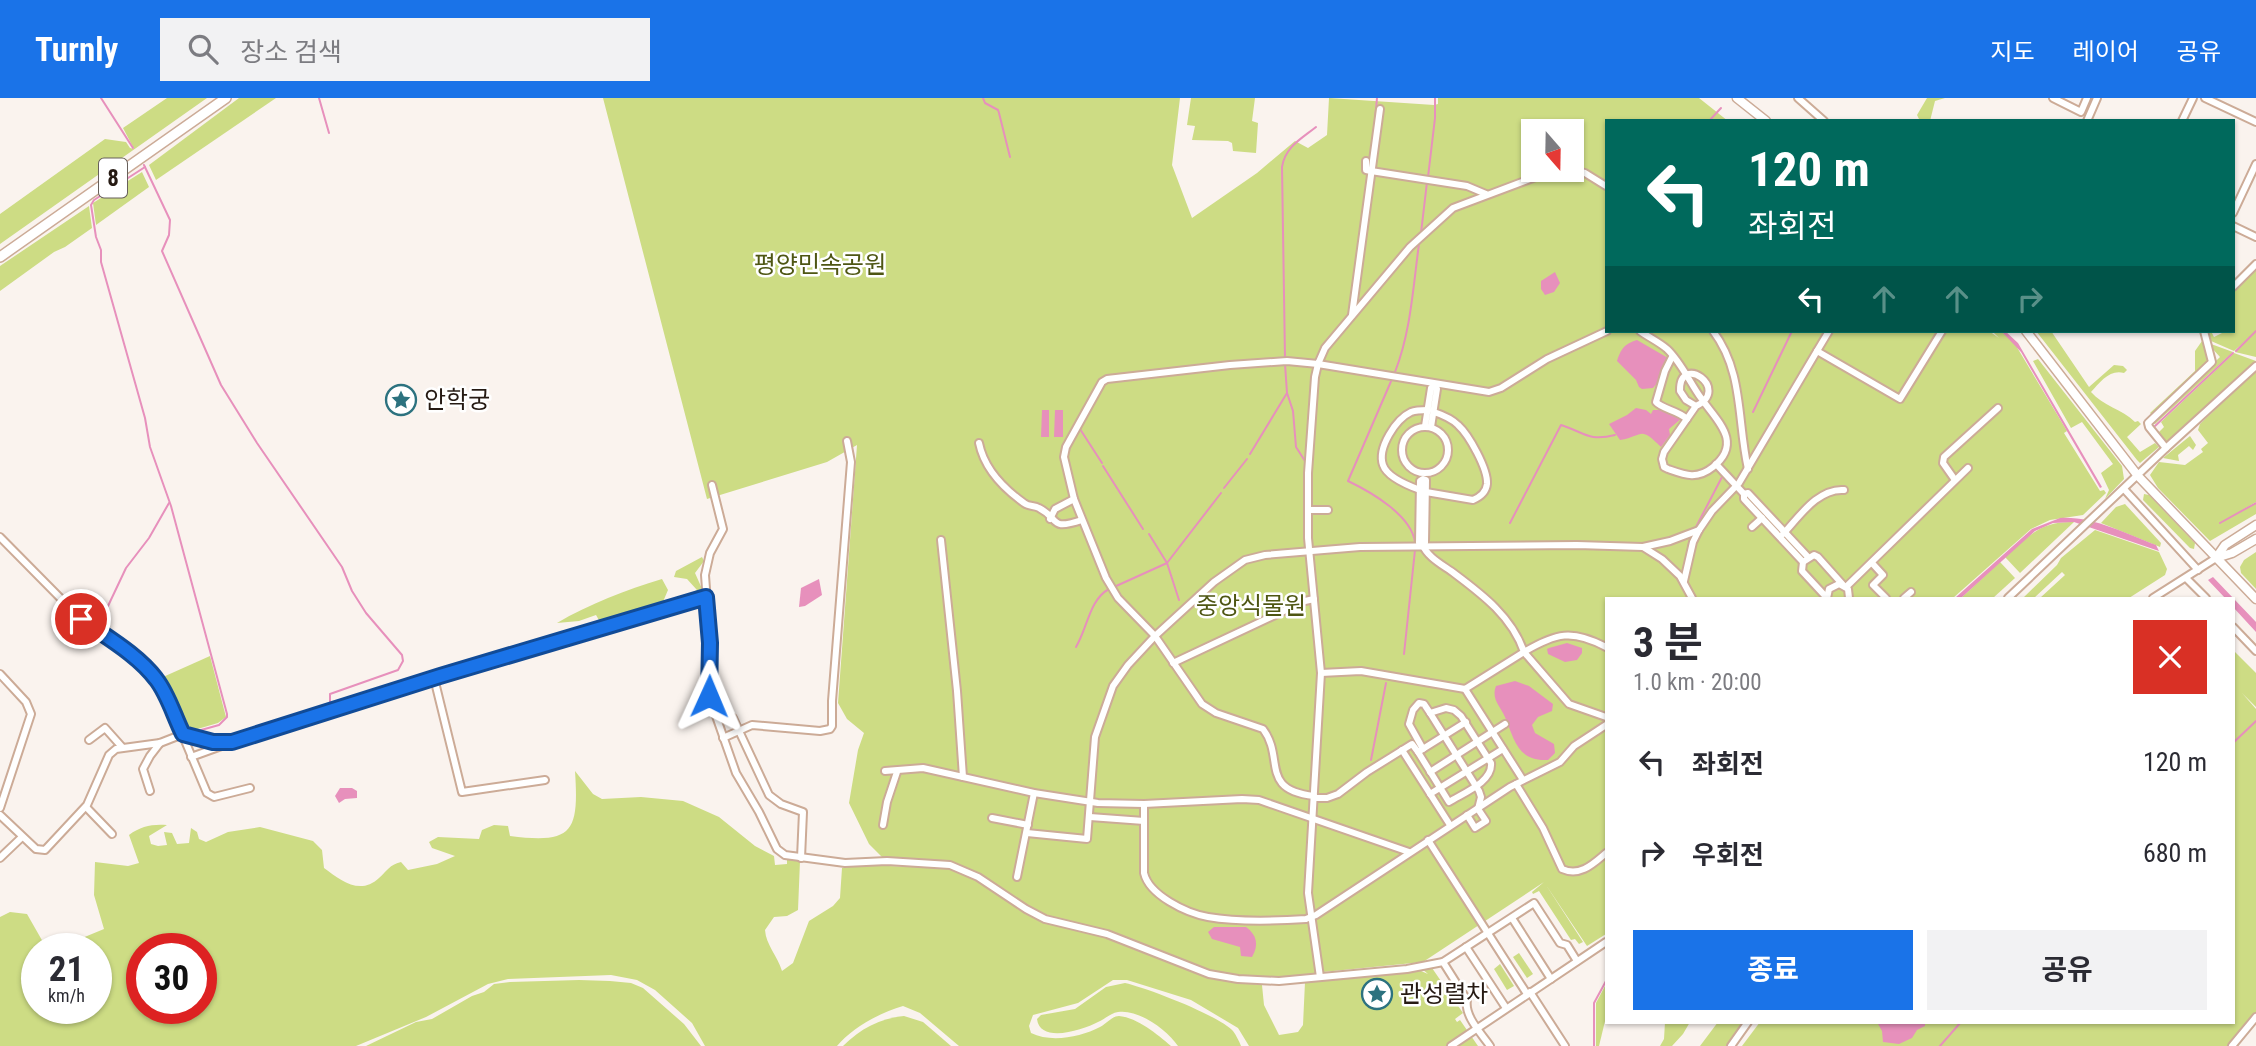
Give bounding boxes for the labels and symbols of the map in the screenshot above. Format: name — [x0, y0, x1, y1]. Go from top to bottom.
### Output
north arrow — [1521, 119, 1584, 182]
road number: 8 — [99, 158, 127, 198]
park label: 평양민속공원 — [754, 251, 886, 279]
place icon: 안학궁 — [384, 383, 418, 417]
place label: 안학궁 — [424, 386, 490, 414]
pin — [51, 589, 111, 649]
park label: 중앙식물원 — [1196, 592, 1306, 620]
position arrow — [672, 659, 746, 733]
speed limit sign: 30 — [126, 933, 217, 1024]
place icon: 관성렬차 — [1360, 977, 1394, 1011]
place label: 관성렬차 — [1400, 980, 1488, 1008]

